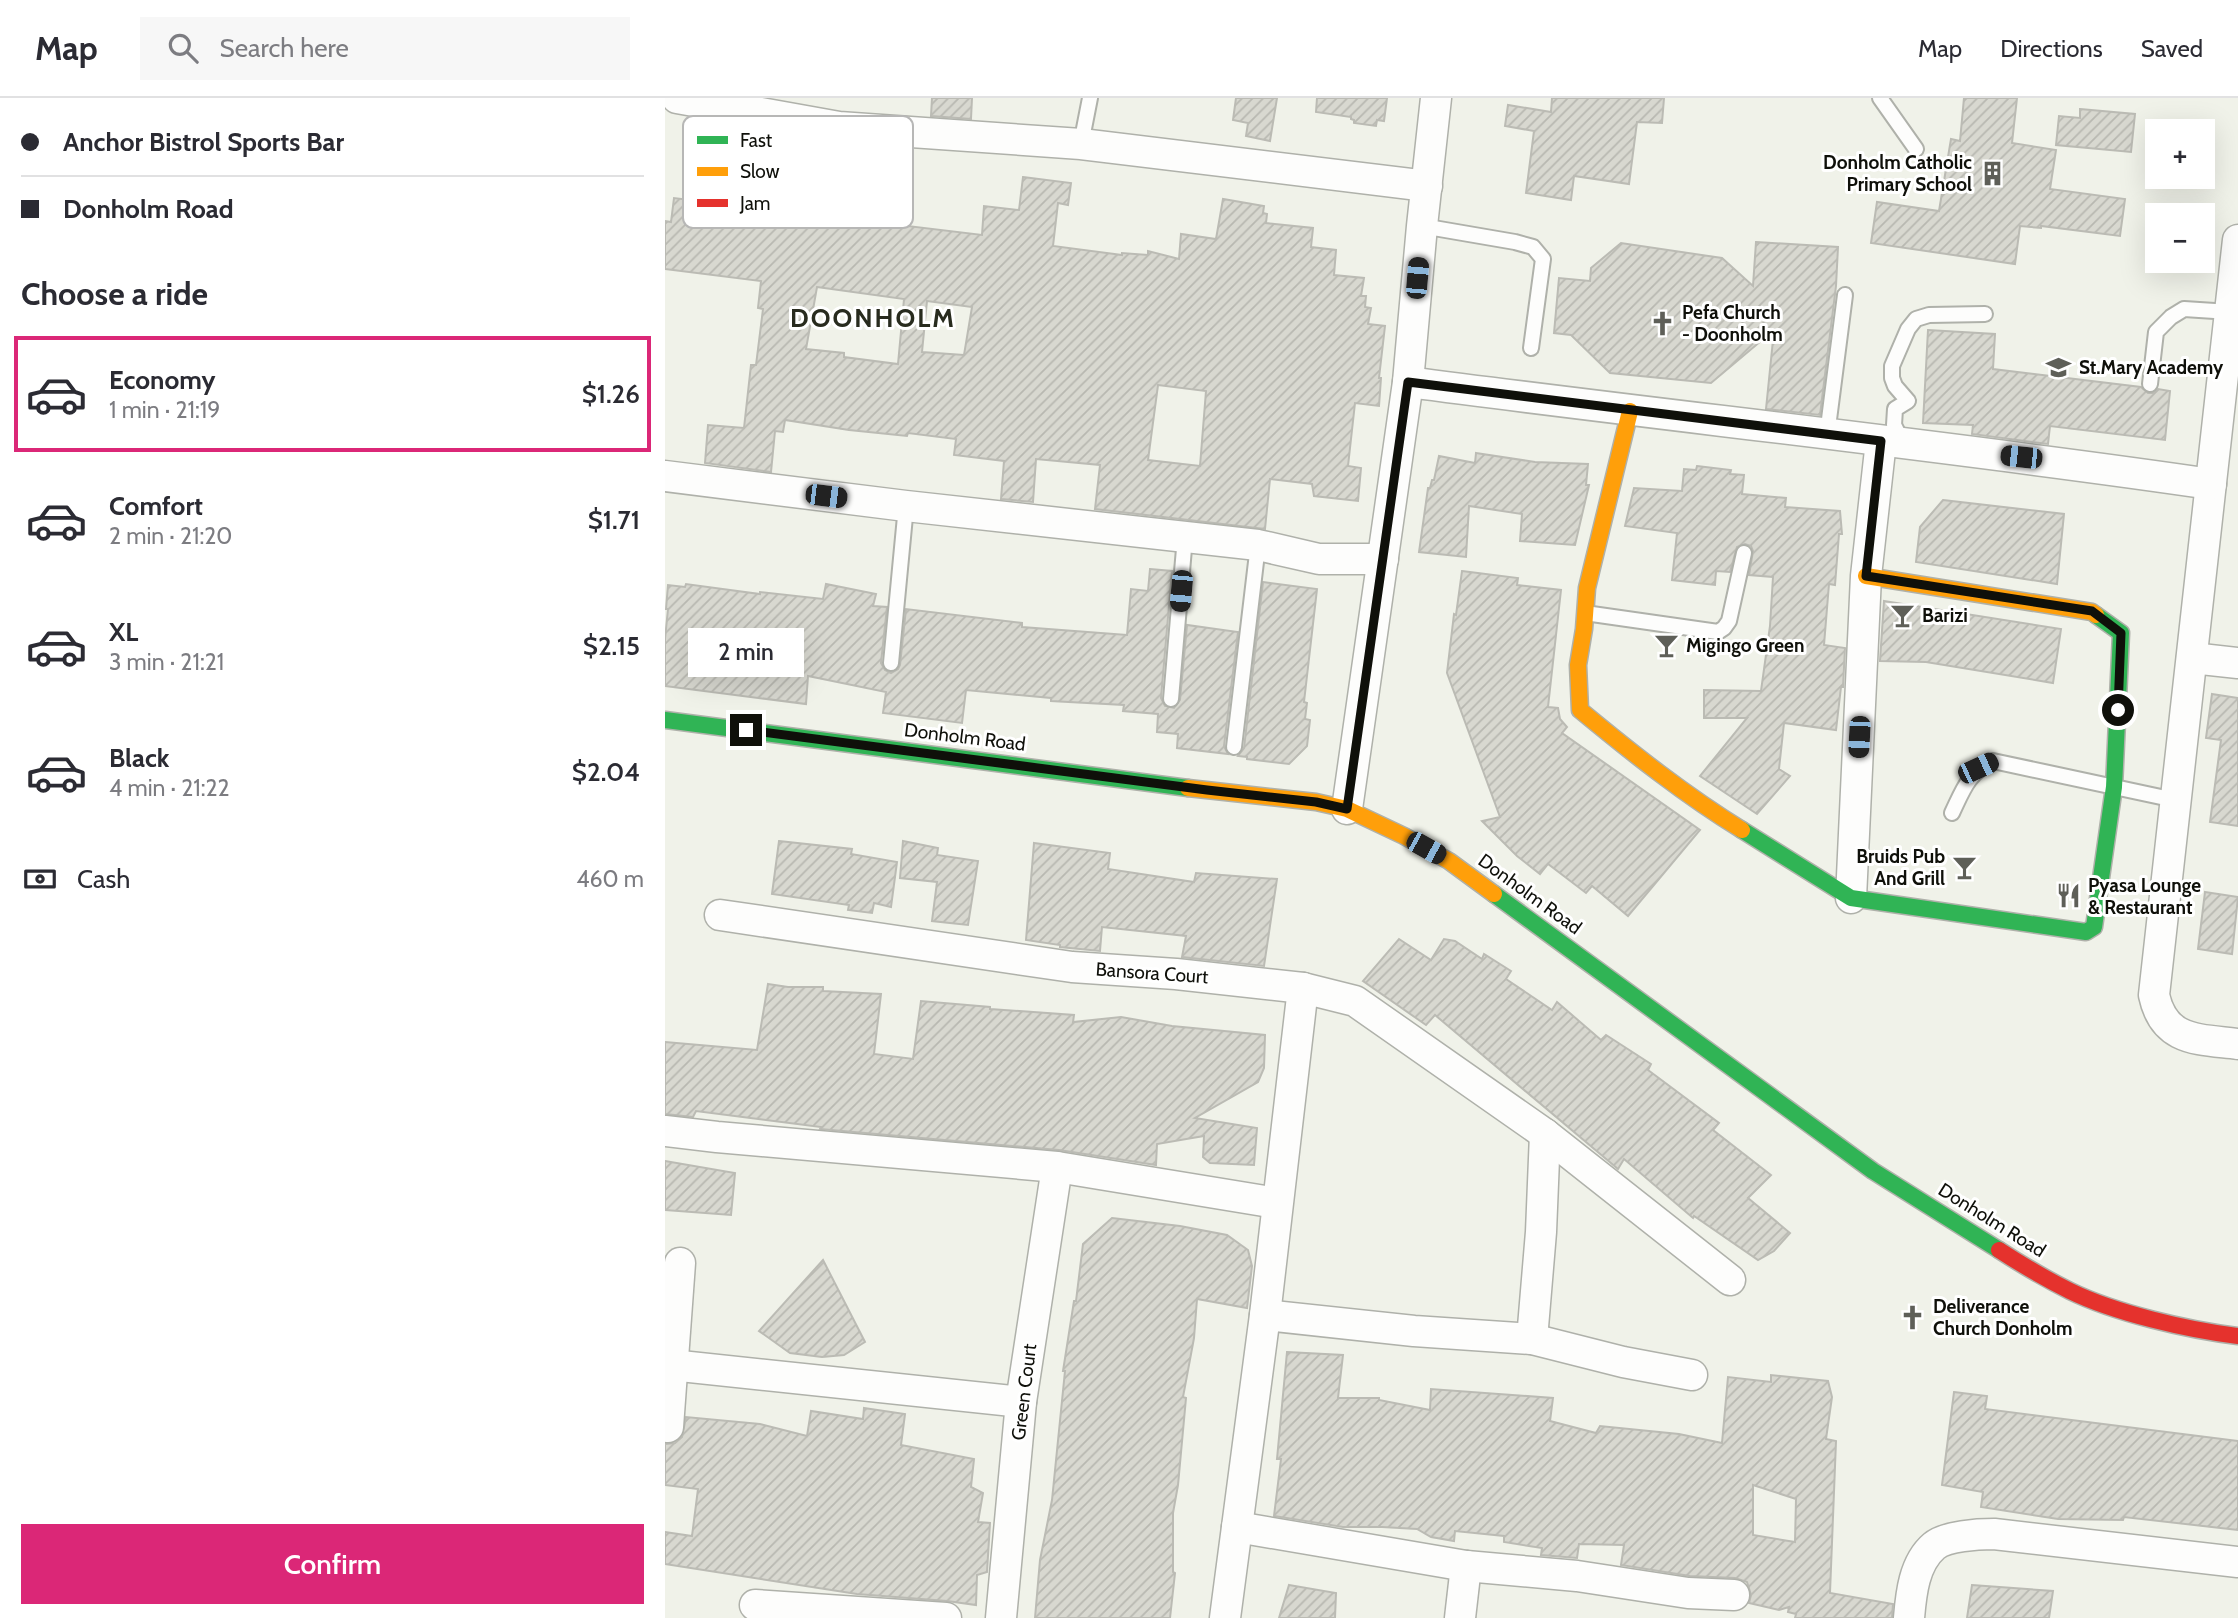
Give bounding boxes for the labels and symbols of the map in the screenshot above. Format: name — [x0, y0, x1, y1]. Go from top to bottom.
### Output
legend — [683, 116, 913, 228]
text: Fast — [740, 129, 773, 152]
place label: Donholm Catholic Primary School — [1823, 151, 1972, 196]
building icon: Donholm Catholic Primary School — [1978, 159, 2006, 187]
text: Slow — [740, 160, 780, 183]
text: Jam — [739, 192, 770, 215]
car — [1405, 256, 1430, 300]
place label: Pefa Church - Doonholm — [1682, 301, 1783, 346]
district label: DOONHOLM — [790, 302, 956, 334]
church icon: Pefa Church - Doonholm — [1648, 309, 1676, 337]
school or university icon: St.Mary Academy — [2045, 353, 2073, 381]
place label: St.Mary Academy — [2079, 356, 2224, 379]
car — [2000, 444, 2043, 470]
car — [804, 483, 849, 509]
car — [1169, 569, 1194, 613]
bar icon: Barizi — [1888, 601, 1916, 629]
place label: Barizi — [1922, 604, 1968, 627]
callout: 2 min — [688, 628, 804, 678]
bar icon: Migingo Green — [1652, 631, 1680, 659]
place label: Migingo Green — [1686, 634, 1804, 657]
route start — [2102, 694, 2134, 726]
route end — [730, 714, 762, 746]
car — [1848, 715, 1871, 759]
street label: Donholm Road — [903, 718, 1027, 756]
car — [1955, 750, 2002, 786]
car — [1403, 829, 1450, 867]
place label: Bruids Pub And Grill — [1856, 845, 1945, 890]
street label: Donholm Road — [1474, 849, 1586, 939]
bar icon: Bruids Pub And Grill — [1951, 853, 1979, 881]
place label: Pyasa Lounge & Restaurant — [2088, 874, 2201, 919]
restaurant icon: Pyasa Lounge & Restaurant — [2054, 882, 2082, 910]
street label: Bansora Court — [1095, 958, 1210, 988]
street label: Donholm Road — [1934, 1178, 2050, 1262]
place label: Deliverance Church Donholm — [1933, 1295, 2073, 1340]
church icon: Deliverance Church Donholm — [1899, 1303, 1927, 1331]
street label: Green Court — [1007, 1342, 1041, 1442]

